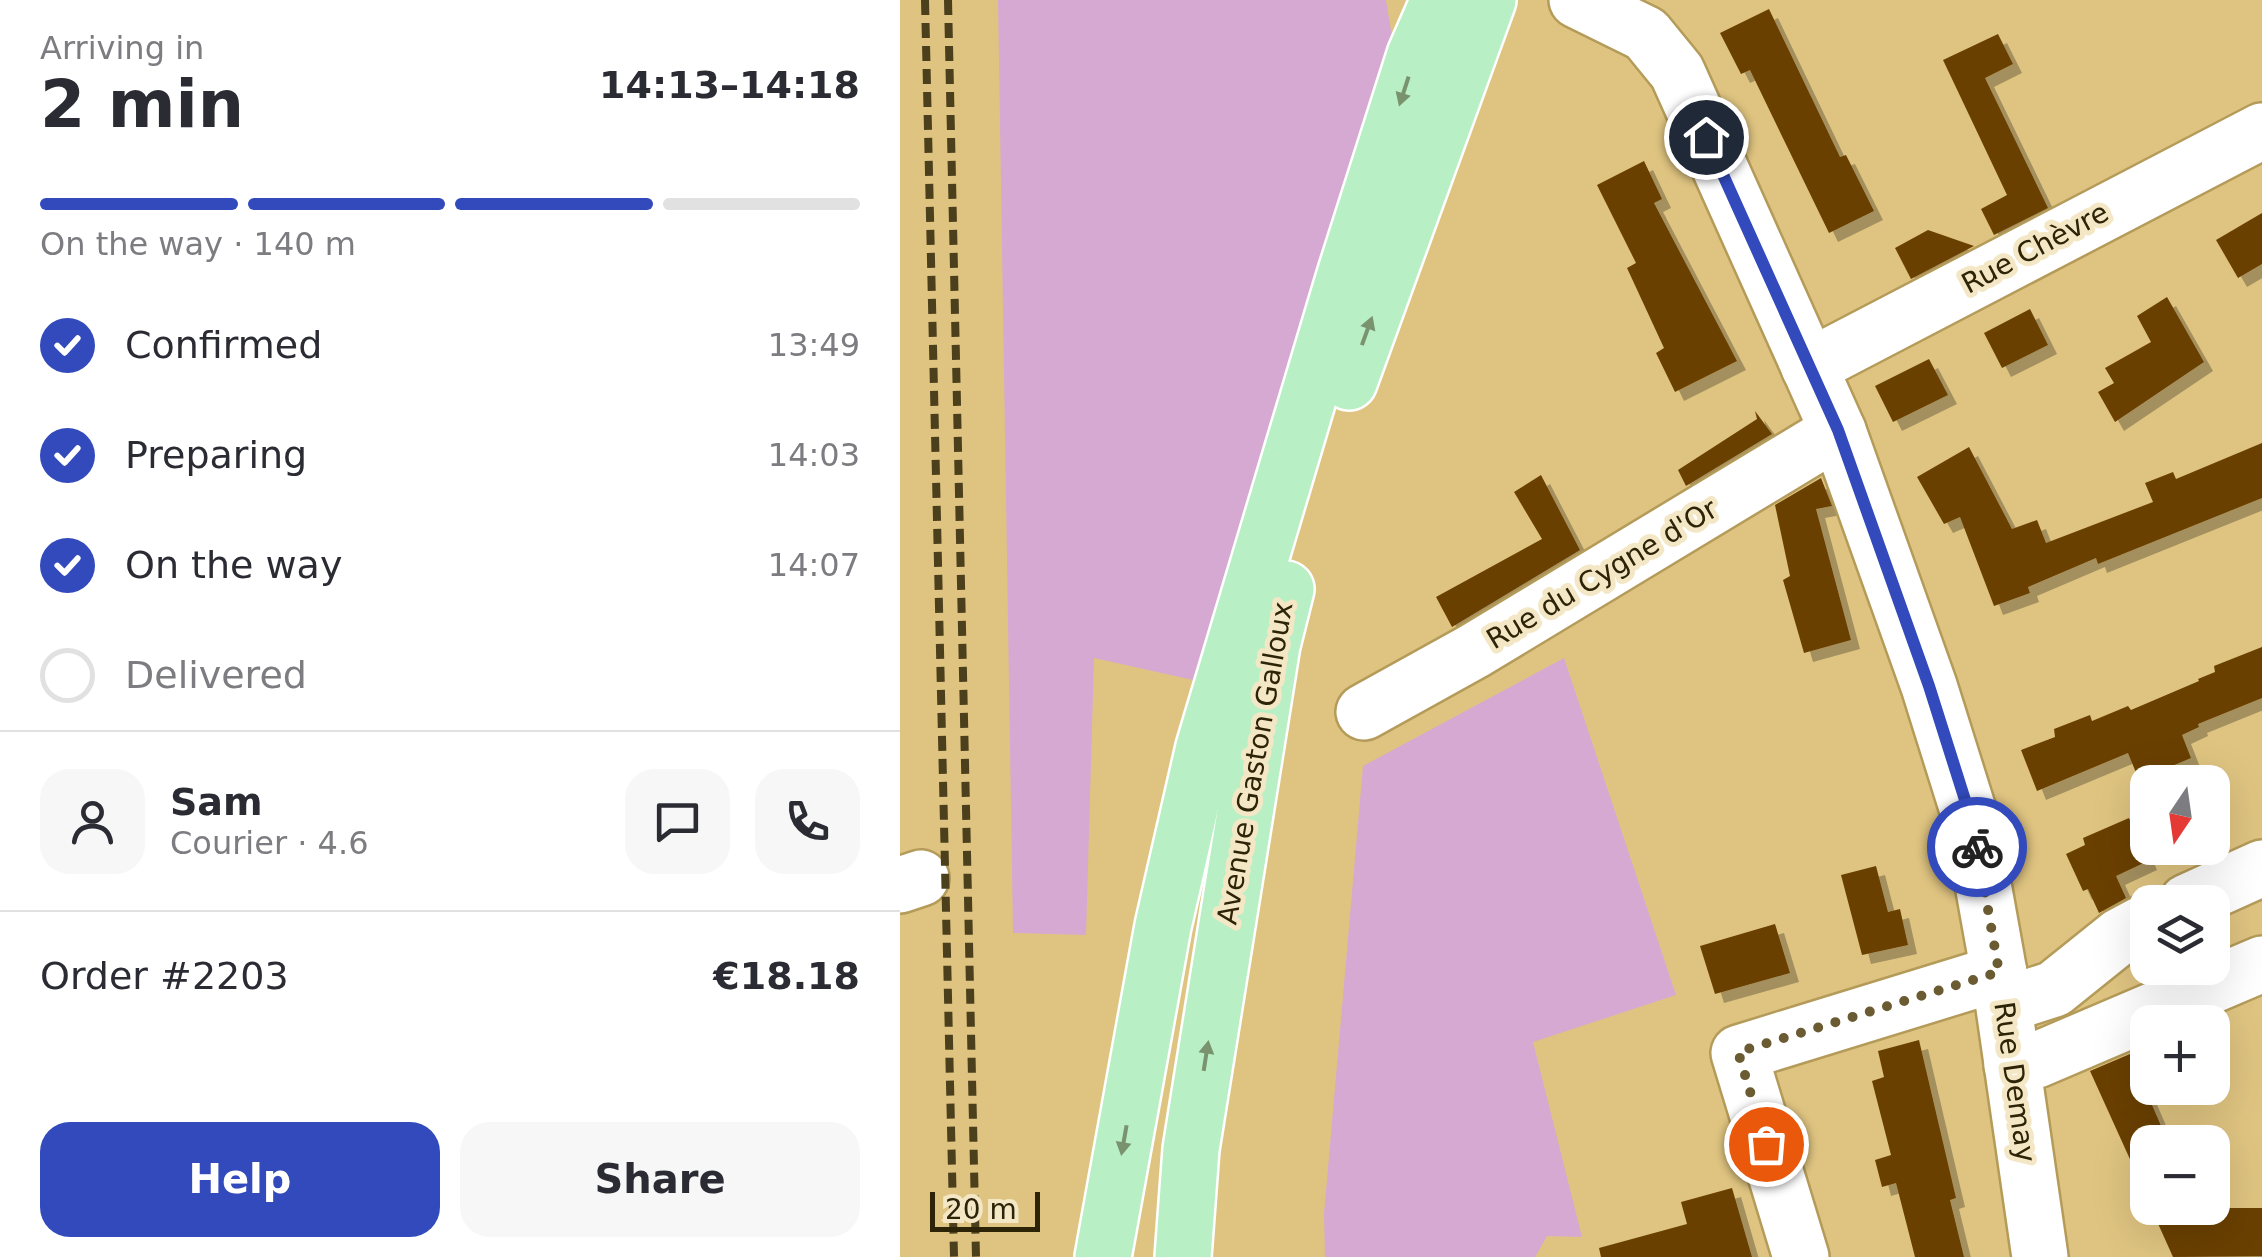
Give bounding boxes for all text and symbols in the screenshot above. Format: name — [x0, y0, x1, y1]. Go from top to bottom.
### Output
text: Arriving in — [40, 29, 204, 67]
text: 14:13–14:18 — [599, 63, 860, 107]
text: 2 min — [40, 67, 244, 142]
one-way arrow — [1396, 76, 1411, 107]
pin — [1664, 95, 1749, 180]
icon: home — [1679, 110, 1734, 165]
street label: Rue Chèvre — [1956, 196, 2114, 300]
text: On the way · 140 m — [40, 225, 356, 263]
one-way arrow — [1360, 315, 1375, 345]
icon: check — [40, 318, 95, 373]
text: Confirmed — [125, 323, 322, 367]
text: 13:49 — [768, 326, 860, 364]
icon: check — [40, 428, 95, 483]
text: Preparing — [125, 433, 307, 477]
text: 14:03 — [768, 436, 860, 474]
street label: Rue du Cygne d'Or — [1481, 492, 1724, 656]
icon: check — [40, 538, 95, 593]
text: On the way — [125, 543, 342, 587]
text: 14:07 — [768, 546, 860, 584]
street label: Avenue Gaston Galloux — [1210, 599, 1300, 927]
text: Delivered — [125, 653, 307, 697]
north arrow — [2130, 765, 2230, 865]
map controls — [2130, 765, 2230, 1225]
button: person — [40, 769, 145, 874]
button: chat — [625, 769, 730, 874]
button: phone — [755, 769, 860, 874]
text: Sam — [170, 780, 263, 824]
courier — [1927, 797, 2027, 897]
icon: bike — [1950, 820, 2005, 875]
text: Courier · 4.6 — [170, 824, 369, 862]
button: layers — [2130, 885, 2230, 985]
text: Order #2203 — [40, 954, 289, 998]
text: €18.18 — [713, 954, 860, 998]
street label: Rue Demay — [1987, 1000, 2043, 1164]
button: + — [2130, 1005, 2230, 1105]
one-way arrow — [1199, 1040, 1214, 1071]
pin — [1724, 1102, 1809, 1187]
icon: bag — [1739, 1117, 1794, 1172]
button: Help — [40, 1122, 440, 1237]
button: Share — [460, 1122, 860, 1237]
one-way arrow — [1116, 1125, 1131, 1156]
button: − — [2130, 1125, 2230, 1225]
scale bar — [930, 1187, 1040, 1232]
text: 20 m — [945, 1193, 1017, 1226]

